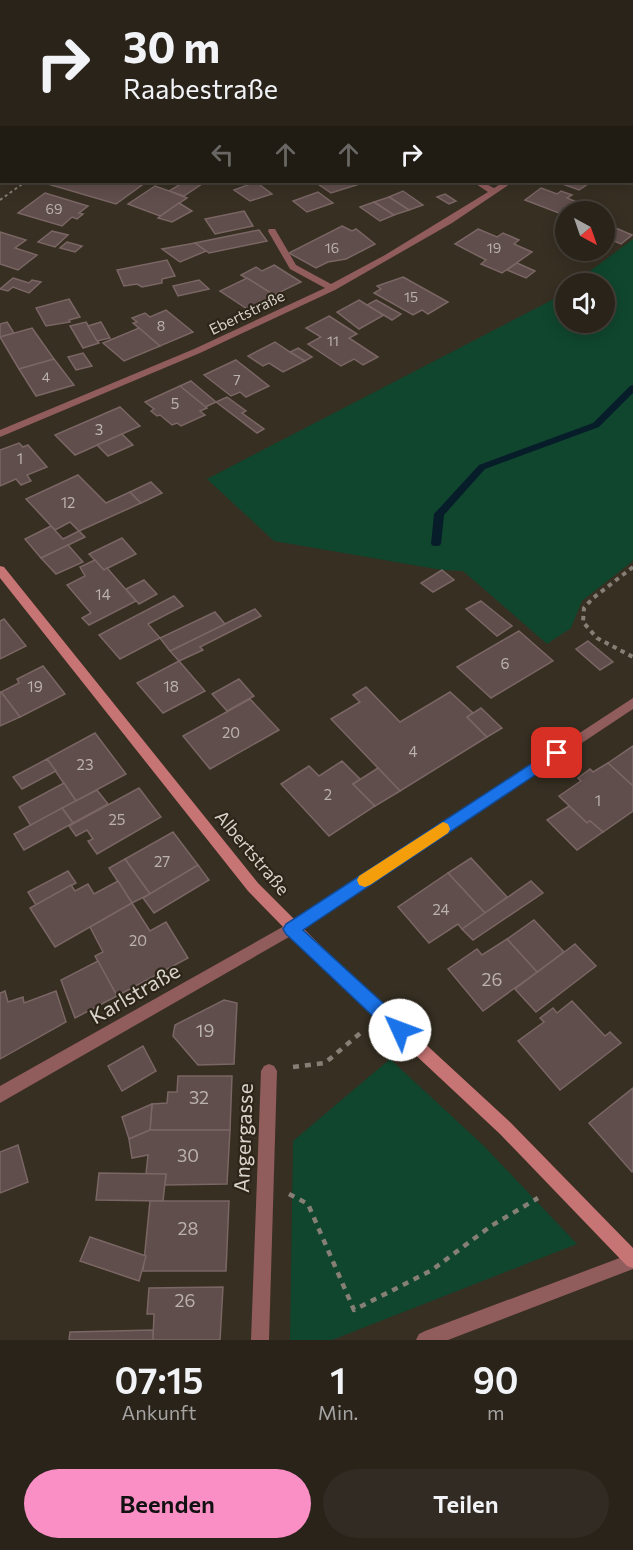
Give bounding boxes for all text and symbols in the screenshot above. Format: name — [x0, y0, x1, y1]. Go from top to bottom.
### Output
text: 30 m — [123, 20, 220, 72]
icon: right — [24, 24, 102, 102]
text: Raabestraße — [123, 72, 278, 105]
icon: left — [206, 138, 239, 171]
icon: ahead — [269, 138, 302, 171]
icon: ahead — [332, 138, 365, 171]
icon: right — [395, 138, 428, 171]
house number: 69 — [46, 200, 62, 217]
north arrow — [555, 201, 615, 261]
map controls — [555, 201, 615, 333]
house number: 16 — [325, 239, 339, 256]
house number: 19 — [487, 239, 501, 256]
button: sound — [555, 273, 615, 333]
street label: Ebertstraße — [206, 286, 287, 338]
house number: 15 — [404, 288, 418, 305]
house number: 8 — [157, 317, 165, 334]
house number: 11 — [327, 332, 339, 349]
house number: 4 — [42, 368, 51, 385]
house number: 7 — [233, 371, 241, 388]
house number: 5 — [171, 394, 179, 412]
house number: 3 — [95, 420, 103, 438]
house number: 1 — [17, 449, 23, 467]
house number: 12 — [61, 493, 75, 511]
house number: 14 — [95, 585, 111, 603]
house number: 6 — [500, 654, 510, 672]
house number: 19 — [27, 677, 43, 695]
house number: 18 — [163, 677, 179, 695]
house number: 20 — [222, 723, 240, 741]
pin — [531, 727, 582, 778]
icon: arrive — [540, 736, 573, 769]
house number: 4 — [409, 742, 418, 760]
house number: 23 — [77, 755, 93, 773]
house number: 2 — [324, 785, 332, 803]
house number: 1 — [595, 791, 601, 809]
street label: Albertstraße — [211, 805, 295, 899]
house number: 25 — [109, 810, 125, 828]
house number: 27 — [154, 852, 170, 870]
house number: 24 — [432, 900, 450, 918]
house number: 20 — [129, 931, 147, 949]
street label: Karlstraße — [85, 957, 184, 1028]
house number: 26 — [482, 968, 502, 990]
position arrow — [368, 998, 432, 1062]
house number: 19 — [196, 1019, 214, 1041]
street label: Angergasse — [228, 1083, 257, 1193]
house number: 32 — [189, 1086, 209, 1108]
house number: 30 — [177, 1144, 199, 1166]
house number: 28 — [178, 1217, 199, 1239]
house number: 26 — [175, 1289, 195, 1311]
text: 07:15 — [114, 1357, 203, 1401]
text: 1 — [330, 1357, 346, 1401]
text: 90 — [473, 1357, 519, 1401]
text: Ankunft — [122, 1400, 196, 1424]
text: Min. — [318, 1400, 358, 1424]
text: m — [487, 1400, 504, 1424]
button: Beenden — [24, 1469, 311, 1538]
button: Teilen — [323, 1469, 609, 1538]

